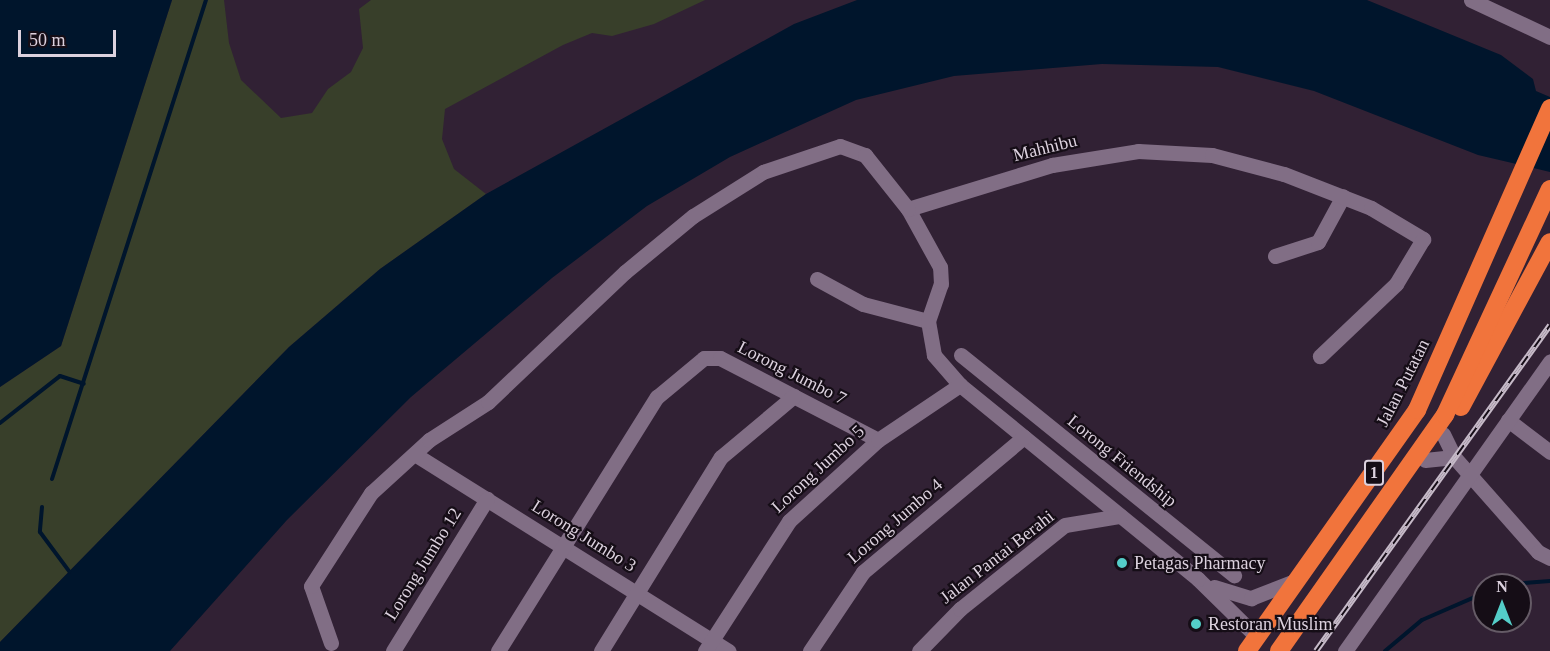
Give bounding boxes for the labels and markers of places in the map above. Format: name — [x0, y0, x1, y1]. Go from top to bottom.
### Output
place label: Petagas Pharmacy — [1134, 552, 1265, 574]
marker: Petagas Pharmacy — [1115, 556, 1129, 570]
place label: Restoran Muslim — [1208, 613, 1332, 635]
marker: Restoran Muslim — [1189, 617, 1203, 631]

